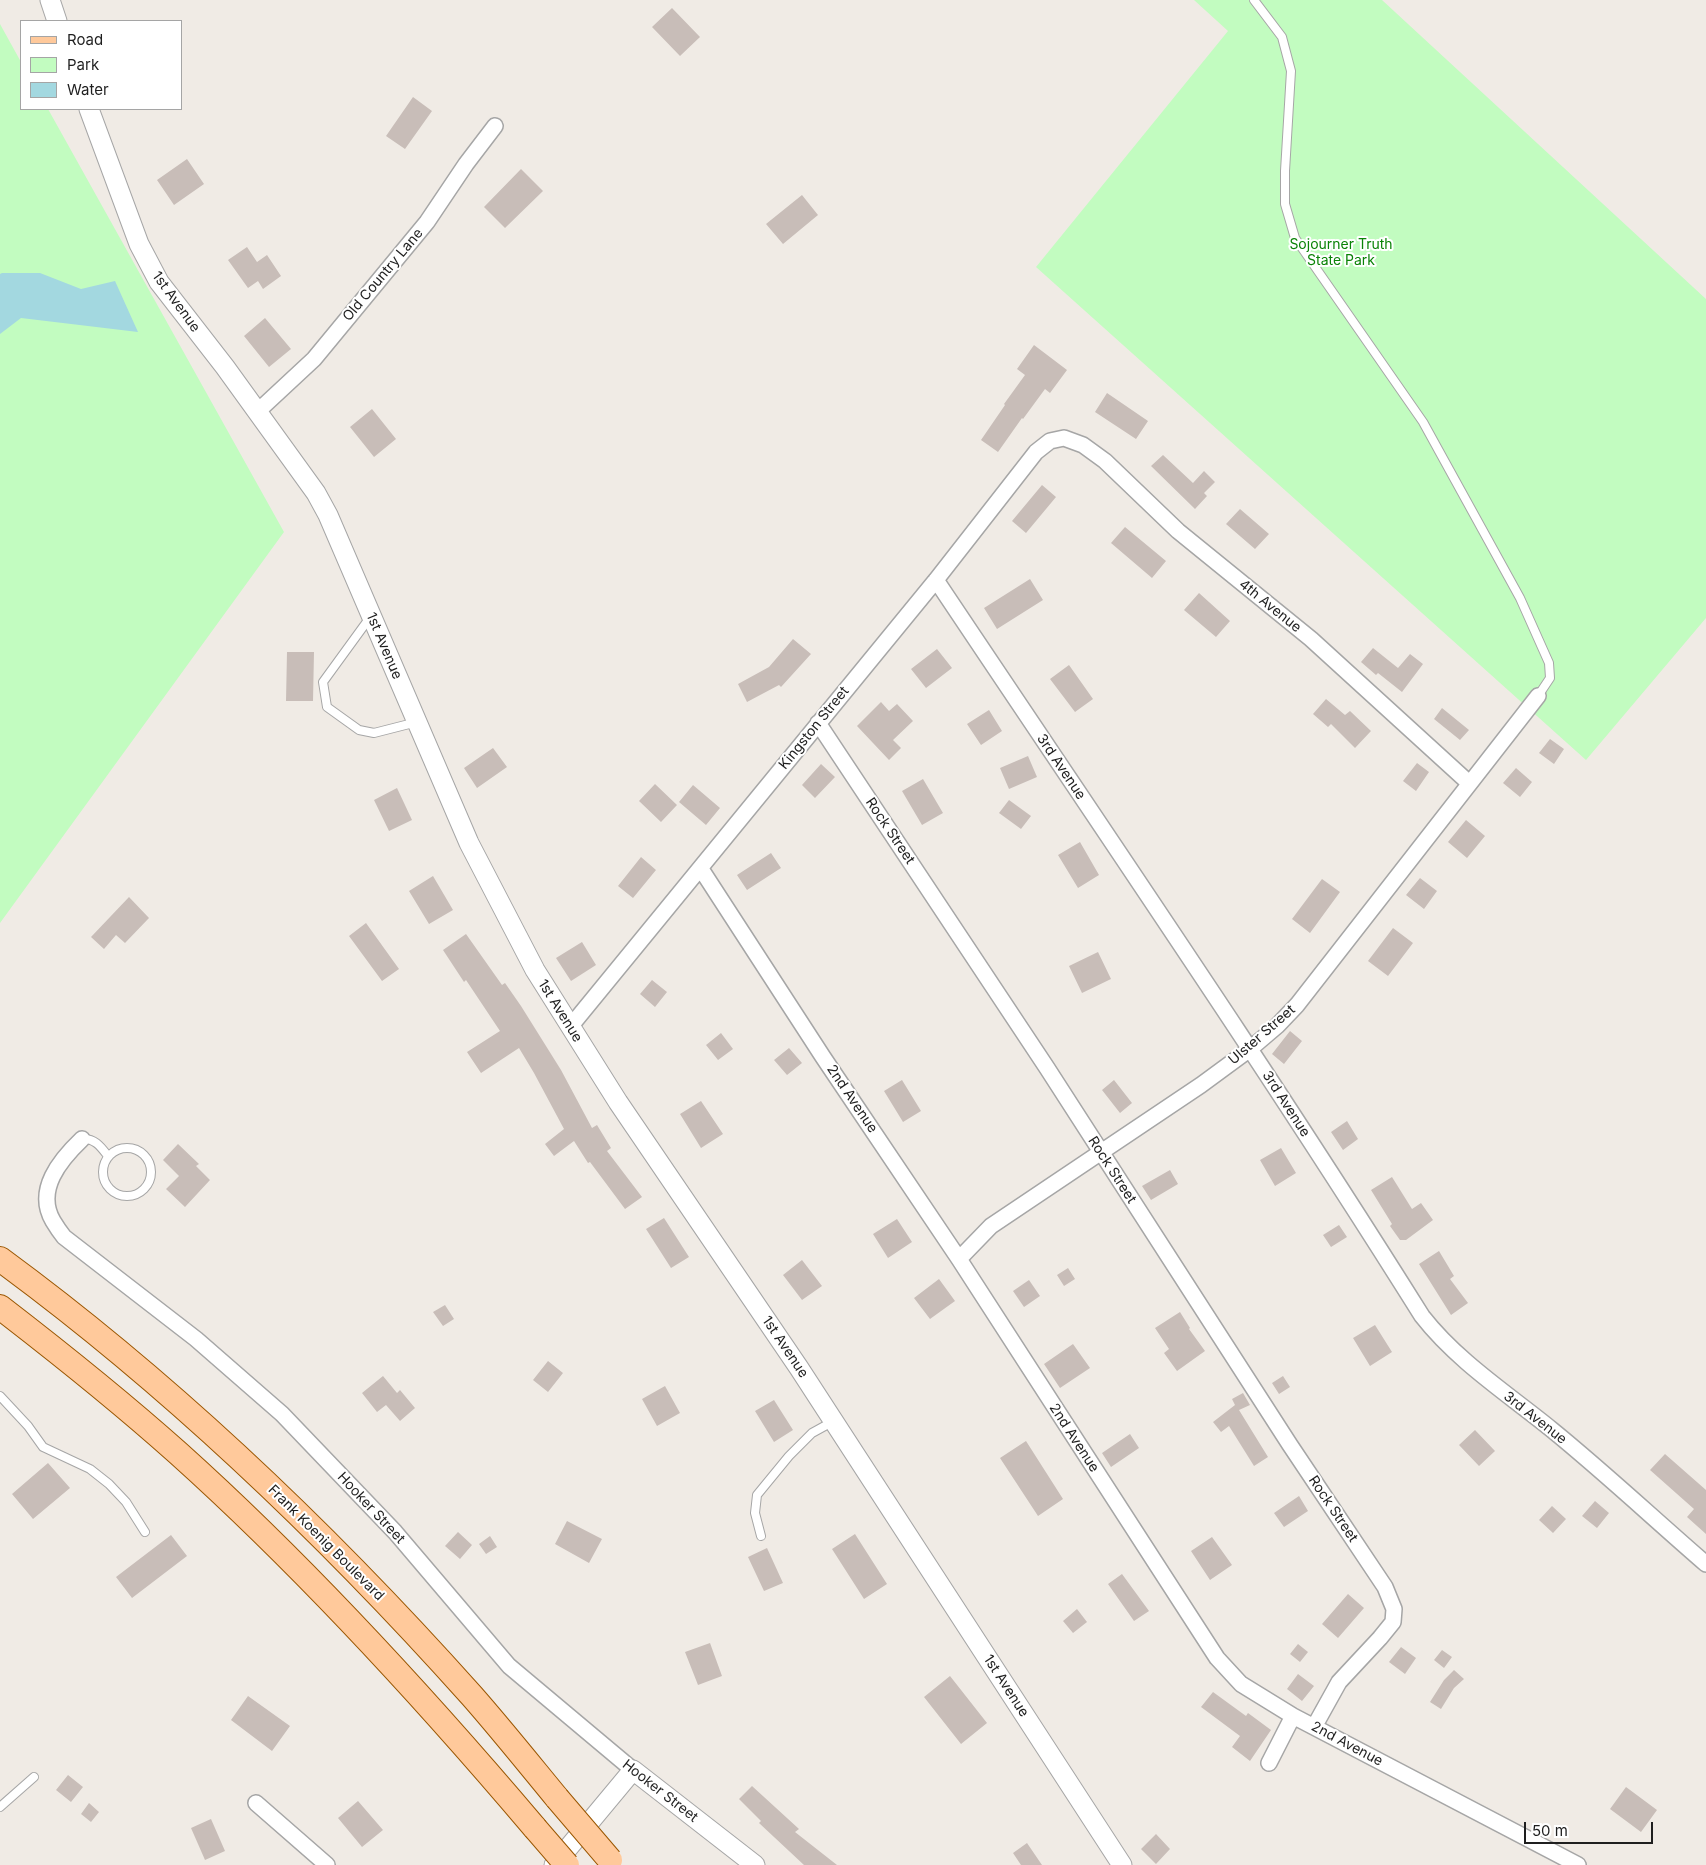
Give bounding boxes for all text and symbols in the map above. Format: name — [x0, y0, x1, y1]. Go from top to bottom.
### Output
legend — [20, 20, 182, 110]
text: Road — [67, 30, 103, 49]
text: Park — [67, 55, 99, 74]
text: Water — [67, 80, 109, 99]
street label: Old Country Lane — [339, 225, 427, 325]
park label: Sojourner Truth State Park — [1289, 237, 1393, 270]
street label: 1st Avenue — [148, 268, 204, 336]
street label: 4th Avenue — [1236, 576, 1304, 636]
street label: 1st Avenue — [362, 610, 406, 682]
street label: Kingston Street — [775, 683, 853, 773]
street label: 3rd Avenue — [1033, 731, 1089, 803]
street label: Rock Street — [862, 795, 918, 867]
street label: 1st Avenue — [534, 977, 586, 1045]
street label: Ulster Street — [1225, 1002, 1299, 1068]
street label: 2nd Avenue — [823, 1062, 881, 1136]
street label: 3rd Avenue — [1258, 1068, 1314, 1140]
street label: Rock Street — [1084, 1133, 1140, 1207]
street label: 1st Avenue — [758, 1313, 812, 1381]
street label: 3rd Avenue — [1500, 1388, 1570, 1448]
street label: 2nd Avenue — [1046, 1401, 1102, 1475]
street label: Hooker Street — [334, 1469, 408, 1547]
street label: Rock Street — [1305, 1473, 1361, 1545]
street label: Frank Koenig Boulevard — [265, 1482, 387, 1604]
street label: 1st Avenue — [980, 1652, 1032, 1720]
street label: 2nd Avenue — [1308, 1718, 1386, 1770]
street label: Hooker Street — [619, 1756, 701, 1826]
scale bar — [1526, 1812, 1655, 1844]
text: 50 m — [1532, 1821, 1568, 1840]

